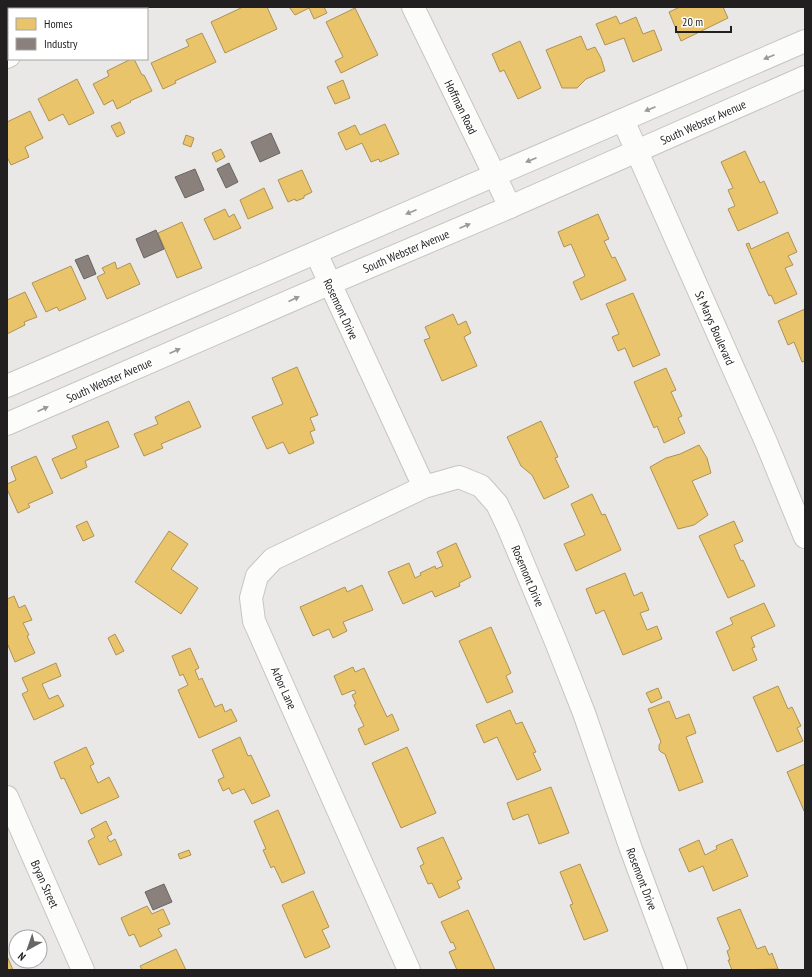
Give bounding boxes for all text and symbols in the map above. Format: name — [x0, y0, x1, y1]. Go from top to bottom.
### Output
legend — [8, 8, 148, 60]
scale bar — [676, 8, 731, 34]
text: 20 m — [682, 14, 703, 29]
text: Homes — [44, 16, 72, 31]
text: Industry — [44, 36, 78, 51]
one-way arrow — [764, 54, 775, 60]
street label: Hoffman Road — [441, 77, 481, 137]
street label: South Webster Avenue — [658, 96, 748, 148]
one-way arrow — [644, 105, 656, 112]
one-way arrow — [525, 157, 536, 163]
one-way arrow — [406, 209, 417, 215]
one-way arrow — [459, 223, 471, 229]
street label: South Webster Avenue — [361, 226, 451, 276]
street label: Rosemont Drive — [320, 276, 362, 342]
street label: St Marys Boulevard — [692, 289, 738, 367]
one-way arrow — [288, 296, 299, 302]
one-way arrow — [169, 348, 180, 354]
street label: South Webster Avenue — [64, 354, 154, 406]
one-way arrow — [37, 405, 49, 411]
street label: Rosemont Drive — [508, 543, 548, 609]
street label: Arbor Lane — [268, 664, 300, 712]
street label: Rosemont Drive — [623, 846, 661, 912]
street label: Bryan Street — [28, 858, 62, 911]
north arrow — [8, 929, 48, 969]
text: N — [15, 949, 28, 964]

